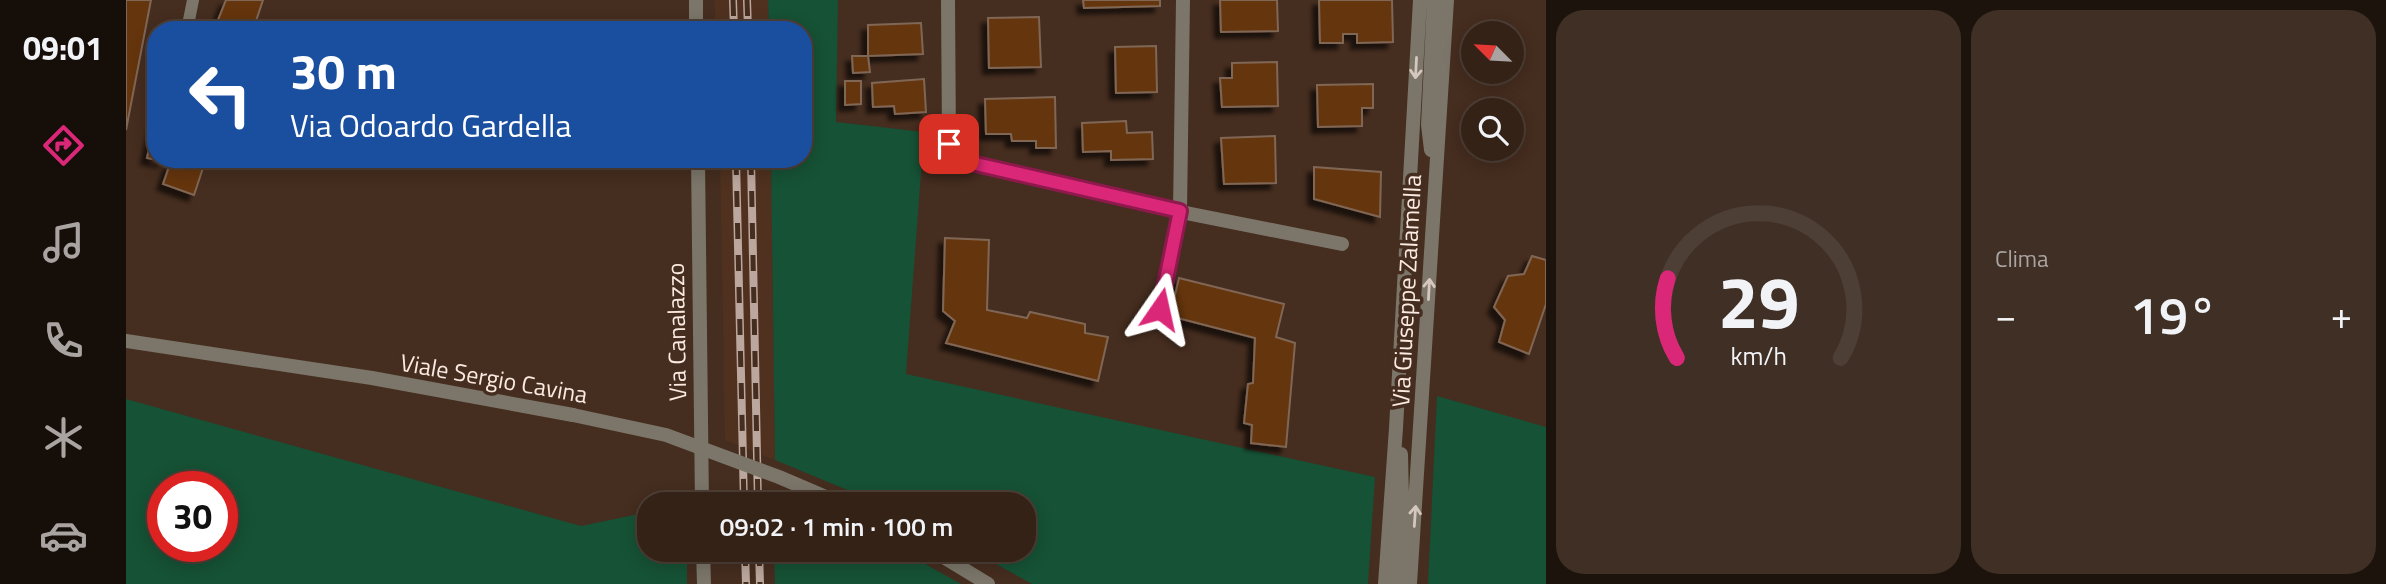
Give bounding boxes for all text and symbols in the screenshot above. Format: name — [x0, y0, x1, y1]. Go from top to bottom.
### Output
north arrow — [1461, 21, 1524, 84]
map controls — [1461, 21, 1524, 161]
text: 09:01 — [23, 24, 103, 72]
text: 30 m — [290, 33, 397, 108]
icon: left — [175, 49, 266, 140]
one-way arrow — [1409, 56, 1422, 79]
button: search — [1461, 98, 1524, 161]
text: Via Odoardo Gardella — [290, 101, 572, 149]
pin — [919, 114, 979, 174]
icon: directions — [39, 121, 88, 170]
icon: arrive — [930, 125, 968, 163]
street label: Via Giuseppe Zalamella — [1382, 174, 1430, 408]
icon: music — [39, 218, 88, 267]
text: Clima — [1995, 241, 2049, 276]
text: 29 — [1718, 246, 1799, 356]
street label: Via Canalazzo — [657, 262, 695, 402]
position arrow — [1123, 272, 1197, 346]
text: 19° — [2130, 275, 2217, 354]
one-way arrow — [1423, 278, 1436, 301]
text: − — [1995, 286, 2016, 344]
text: + — [2331, 286, 2352, 344]
icon: phone — [39, 316, 88, 365]
text: km/h — [1730, 337, 1787, 375]
street label: Viale Sergio Cavina — [397, 344, 591, 412]
icon: climate — [39, 413, 88, 462]
speed limit sign: 30 — [147, 471, 238, 562]
one-way arrow — [1409, 505, 1422, 528]
text: 09:02 · 1 min · 100 m — [720, 507, 953, 546]
icon: car — [39, 511, 88, 560]

